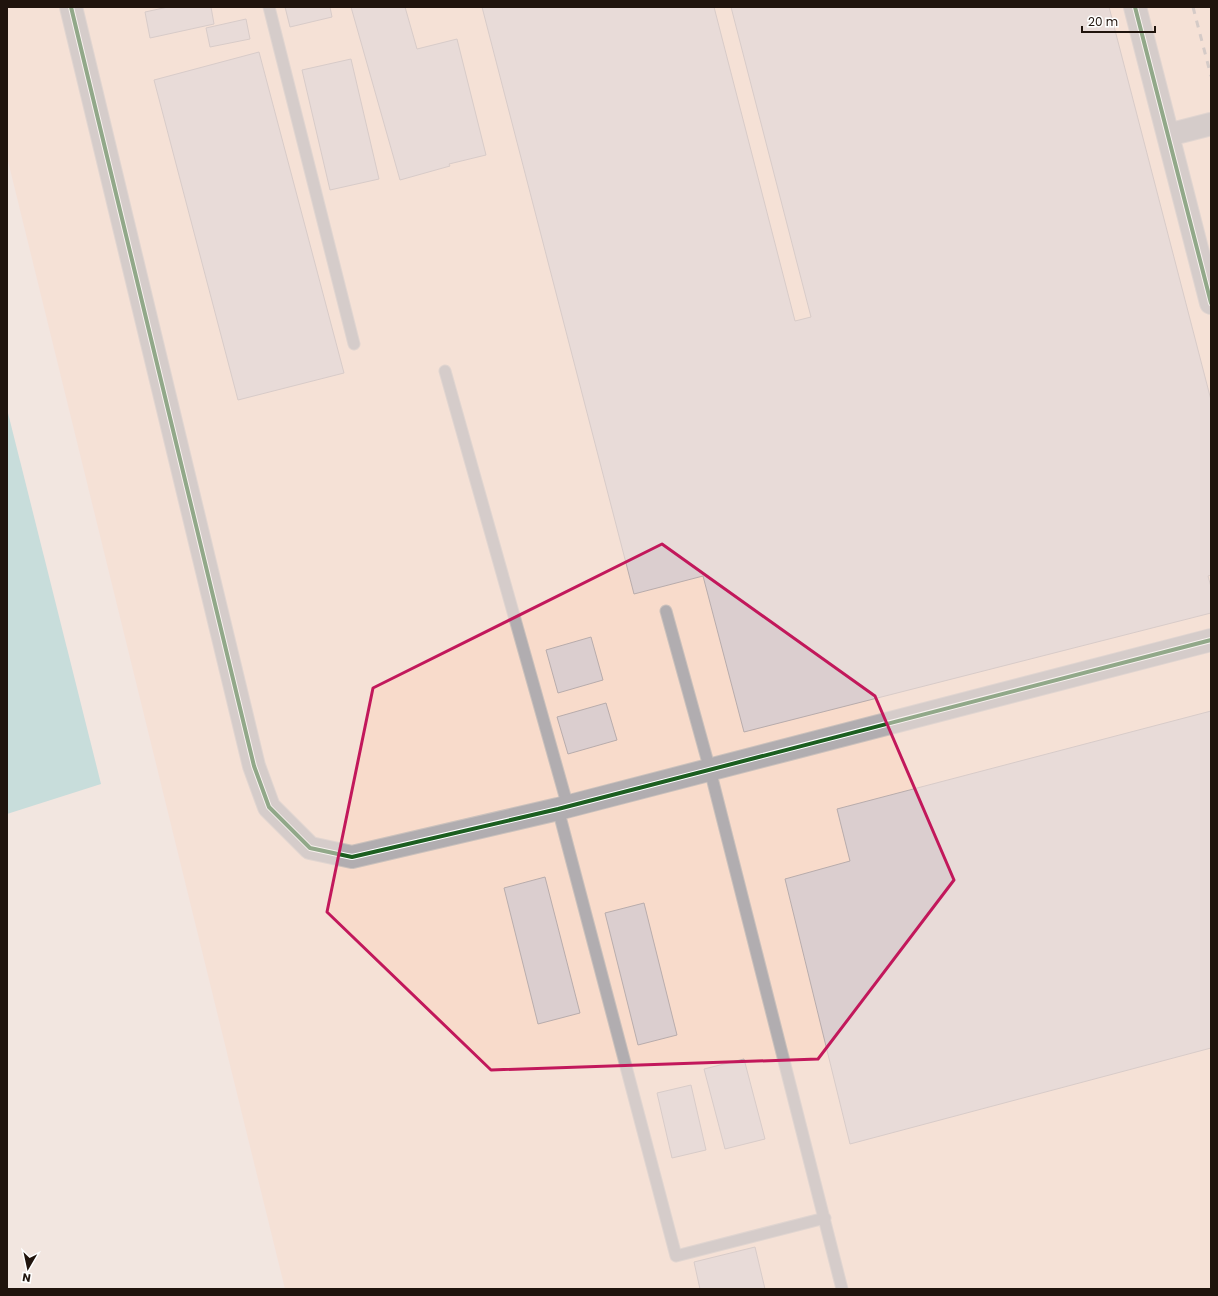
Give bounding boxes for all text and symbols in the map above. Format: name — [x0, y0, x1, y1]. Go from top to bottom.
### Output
scale bar — [1082, 8, 1155, 34]
text: 20 m — [1088, 13, 1118, 30]
north arrow — [8, 1248, 48, 1288]
text: N — [21, 1269, 32, 1286]

